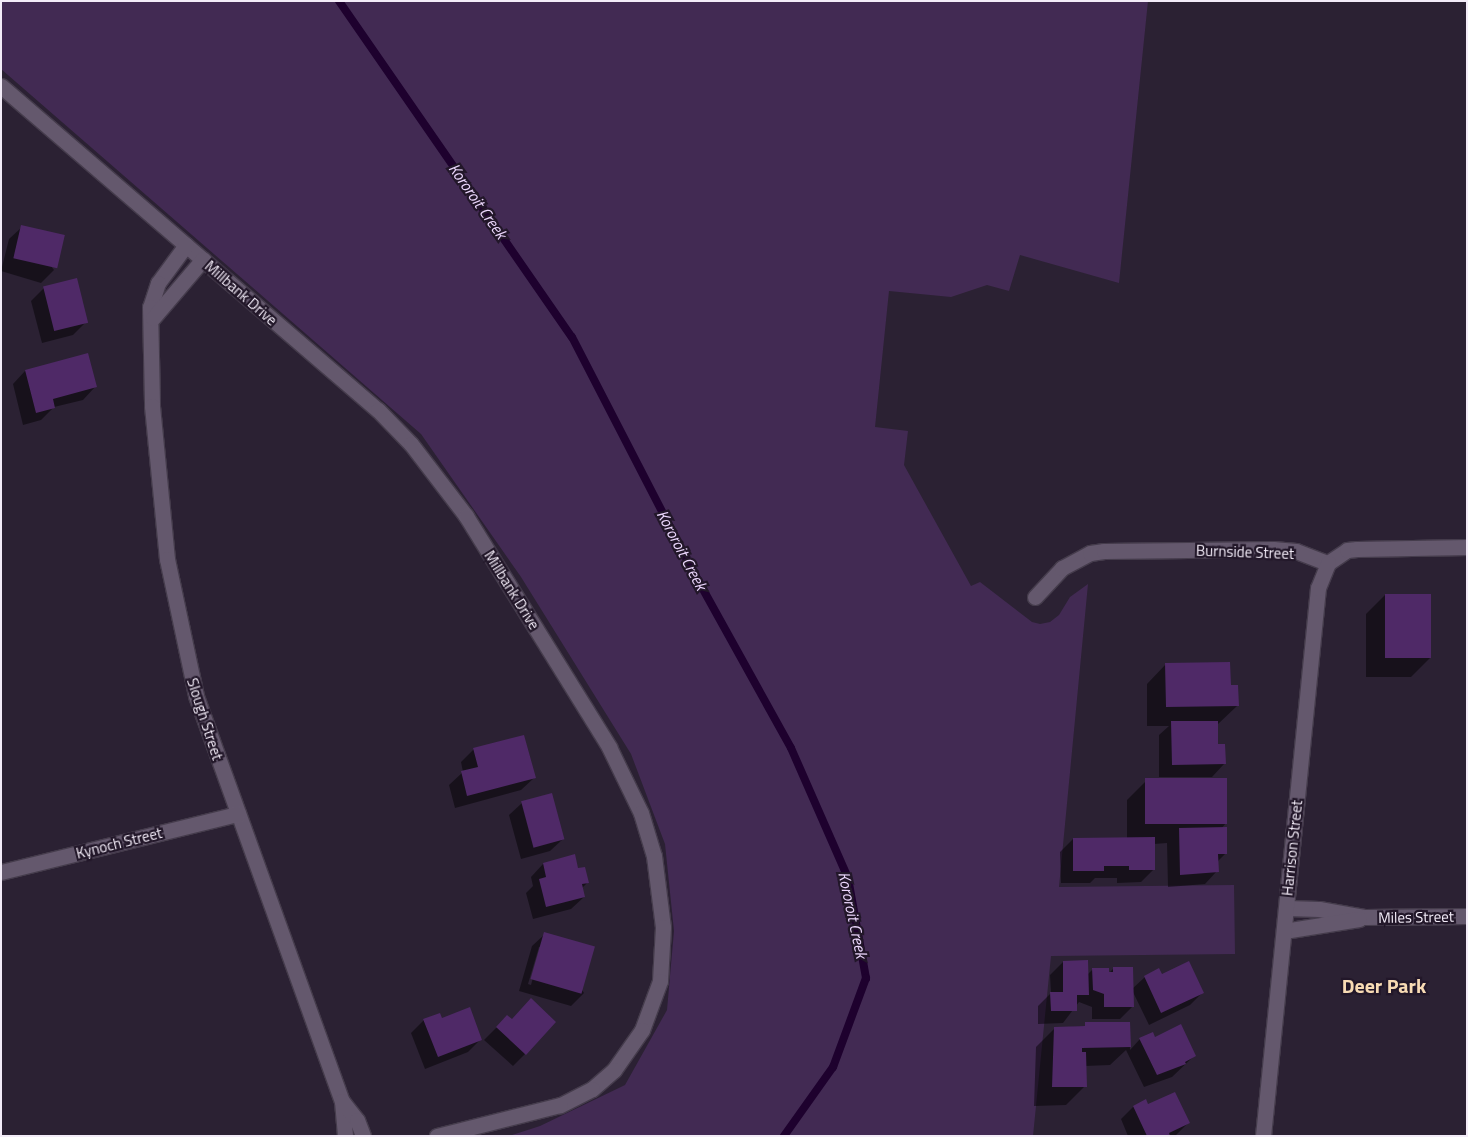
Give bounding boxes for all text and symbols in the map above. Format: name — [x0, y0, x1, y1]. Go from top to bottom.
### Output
water label: Kororoit Creek — [445, 159, 511, 243]
street label: Millbank Drive — [201, 257, 281, 329]
water label: Kororoit Creek — [653, 507, 711, 593]
street label: Burnside Street — [1196, 541, 1294, 563]
street label: Millbank Drive — [481, 547, 543, 633]
street label: Slough Street — [183, 676, 227, 762]
street label: Harrison Street — [1278, 799, 1306, 897]
street label: Kynoch Street — [74, 824, 164, 862]
water label: Kororoit Creek — [834, 870, 872, 960]
street label: Miles Street — [1378, 907, 1454, 927]
district label: Deer Park — [1342, 973, 1426, 997]

